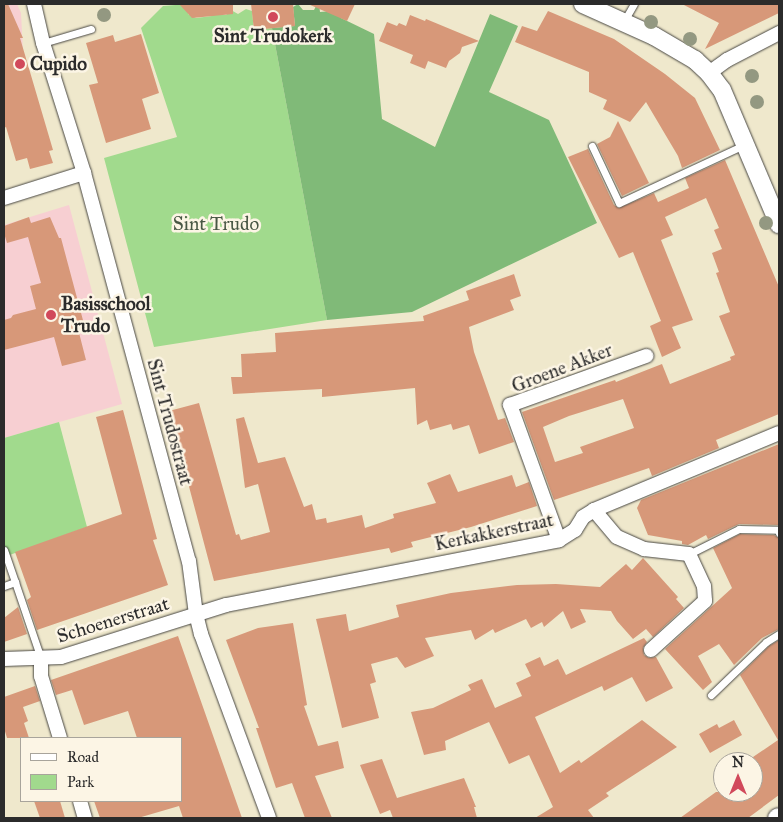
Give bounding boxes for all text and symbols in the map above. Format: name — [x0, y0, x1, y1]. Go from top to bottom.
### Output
marker: Sint Trudokerk — [267, 11, 279, 23]
place label: Sint Trudokerk — [214, 25, 332, 47]
place label: Cupido — [30, 53, 87, 75]
marker: Cupido — [14, 58, 26, 70]
park label: Sint Trudo — [173, 213, 259, 235]
place label: Basisschool Trudo — [61, 293, 151, 337]
marker: Basisschool Trudo — [45, 309, 57, 321]
street label: Groene Akker — [508, 338, 616, 398]
street label: Sint Trudostraat — [142, 356, 198, 488]
street label: Kerkakkerstraat — [432, 508, 556, 556]
street label: Schoenerstraat — [54, 592, 172, 648]
legend — [20, 737, 182, 802]
text: Road — [67, 748, 99, 766]
north arrow — [713, 752, 763, 802]
text: N — [732, 754, 744, 771]
text: Park — [67, 773, 94, 791]

